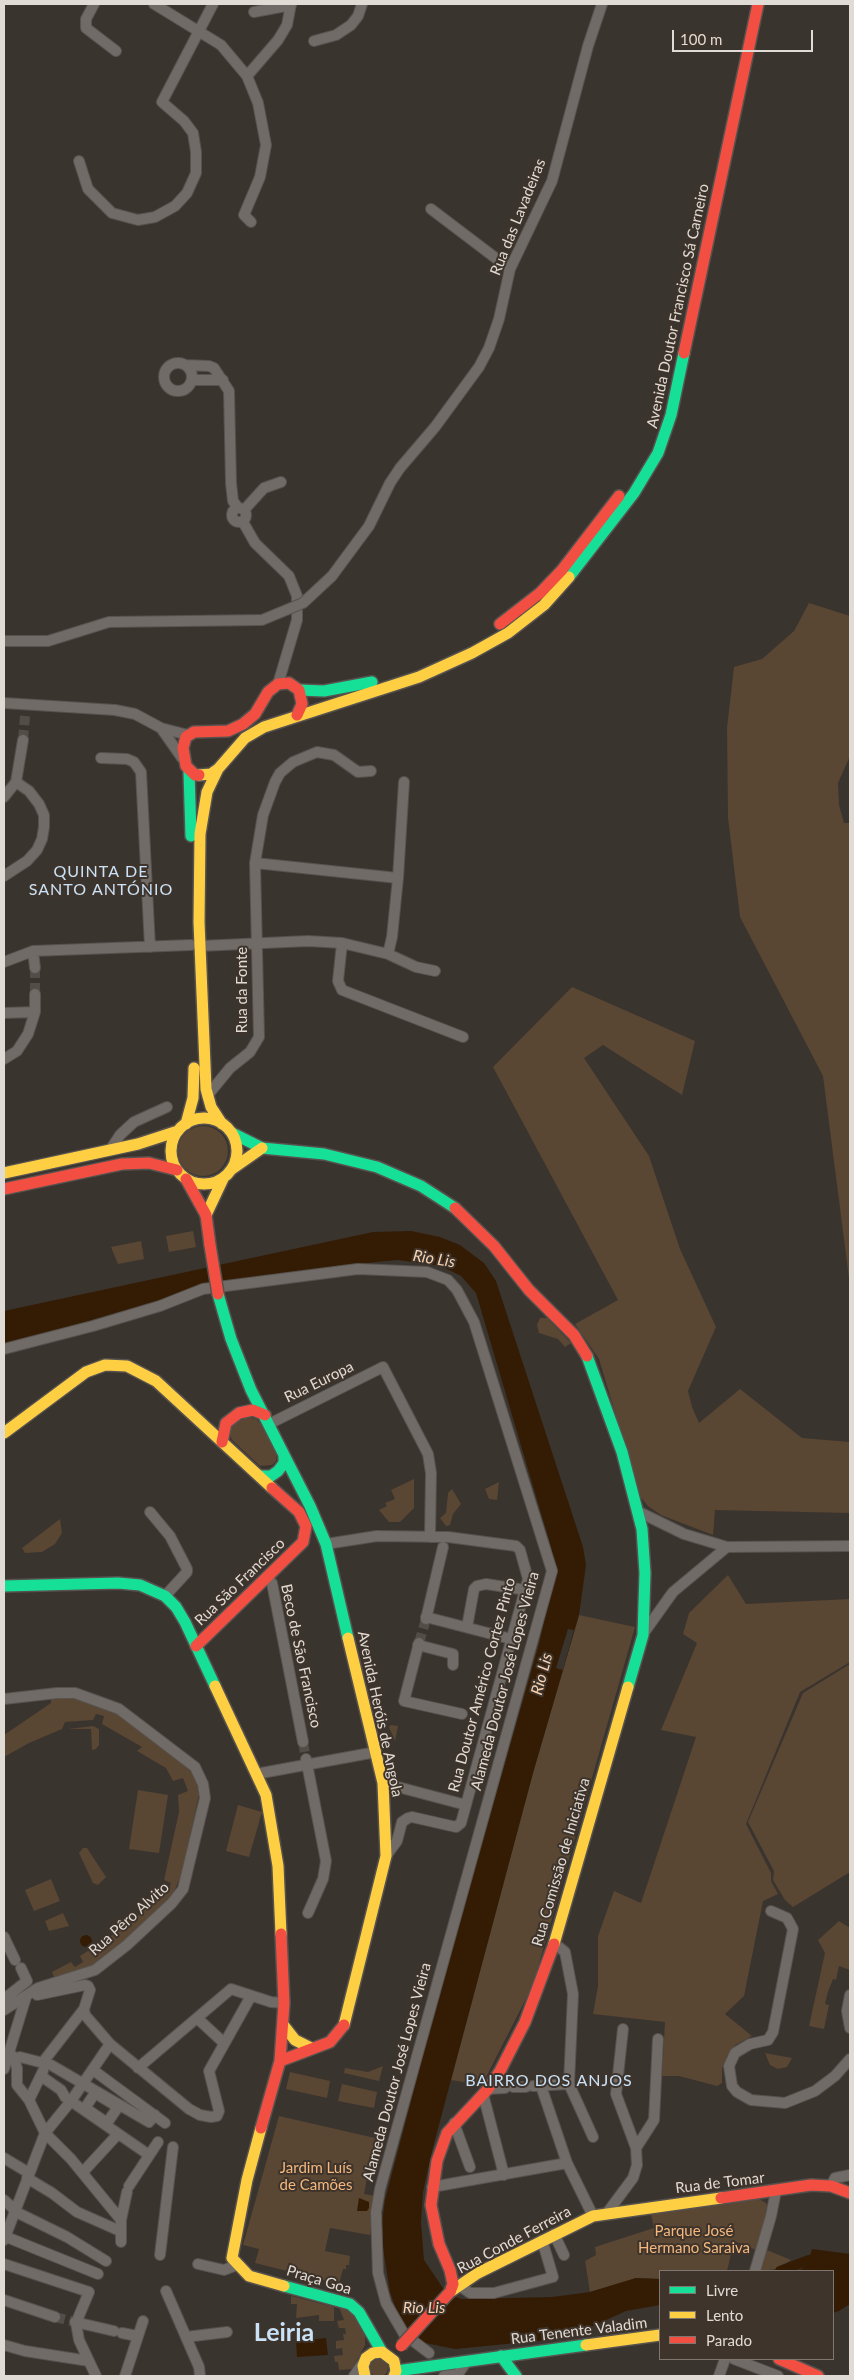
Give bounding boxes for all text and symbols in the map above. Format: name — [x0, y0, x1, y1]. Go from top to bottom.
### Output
scale bar — [674, 20, 815, 52]
text: 100 m — [680, 30, 722, 48]
street label: Rua das Lavadeiras — [486, 156, 550, 278]
street label: Avenida Doutor Francisco Sá Carneiro — [643, 182, 713, 430]
district label: QUINTA DE SANTO ANTÓNIO — [27, 862, 175, 900]
street label: Rua da Fonte — [233, 947, 251, 1033]
water label: Rio Lis — [411, 1246, 457, 1272]
street label: Rua Europa — [281, 1357, 357, 1407]
street label: Rua São Francisco — [191, 1534, 289, 1630]
street label: Alameda Doutor José Lopes Vieira — [467, 1570, 543, 1792]
street label: Rua Doutor Américo Cortez Pinto — [445, 1576, 519, 1794]
street label: Beco de São Francisco — [277, 1582, 325, 1730]
street label: Avenida Heróis de Angola — [354, 1629, 406, 1799]
water label: Rio Lis — [527, 1651, 557, 1697]
street label: Rua Comissão de Iniciativa — [528, 1776, 594, 1948]
street label: Rua Pêro Alvito — [85, 1878, 173, 1960]
street label: Alameda Doutor José Lopes Vieira — [359, 1961, 435, 2183]
district label: BAIRRO DOS ANJOS — [463, 2071, 635, 2091]
park label: Jardim Luís de Camões — [280, 2159, 352, 2194]
street label: Rua de Tomar — [674, 2169, 766, 2197]
street label: Rua Conde Ferreira — [454, 2202, 574, 2278]
park label: Parque José Hermano Saraiva — [638, 2222, 750, 2257]
street label: Praça Goa — [284, 2262, 354, 2298]
legend — [659, 2270, 834, 2360]
text: Livre — [706, 2281, 738, 2299]
water label: Rio Lis — [403, 2298, 445, 2318]
text: Lento — [706, 2306, 743, 2324]
street label: Rua Tenente Valadim — [510, 2314, 648, 2348]
district label: Leiria — [254, 2318, 314, 2348]
text: Parado — [706, 2331, 752, 2349]

